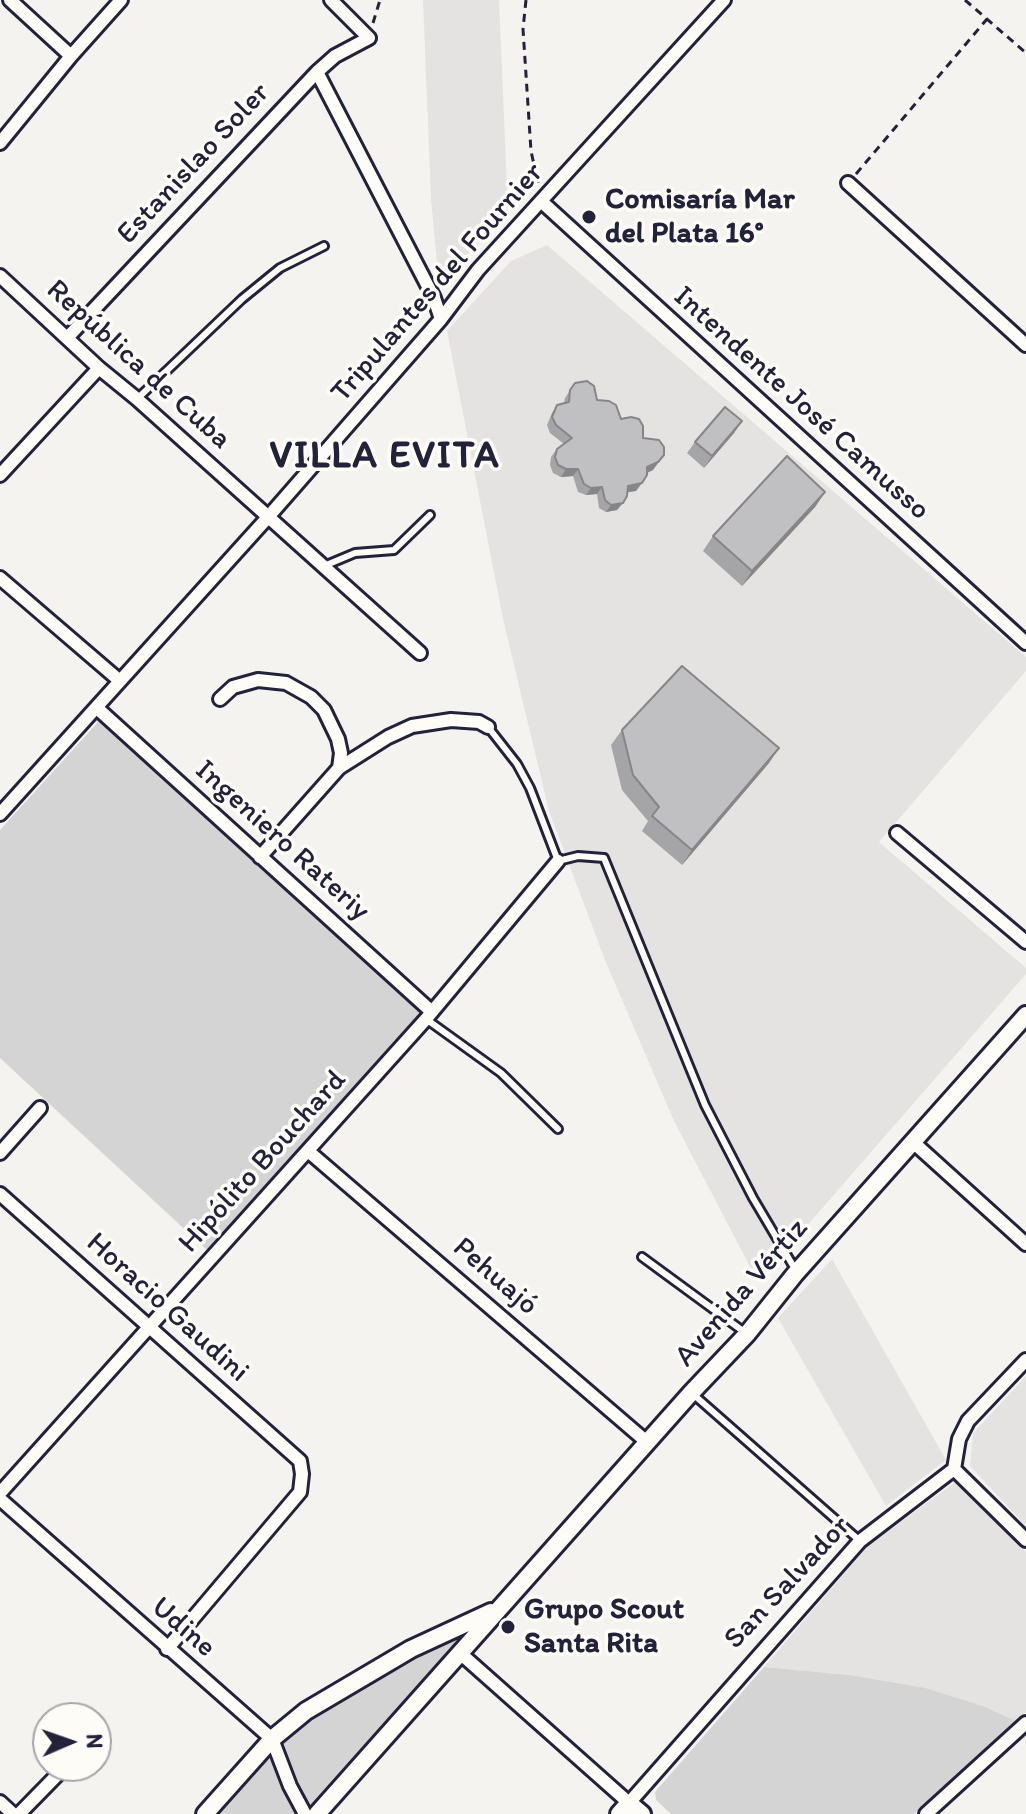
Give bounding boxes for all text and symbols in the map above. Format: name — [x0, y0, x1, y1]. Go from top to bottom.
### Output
street label: Estanislao Soler — [110, 76, 278, 252]
street label: Tripulantes del Fournier — [324, 156, 552, 410]
place label: Comisaría Mar del Plata 16° — [605, 182, 795, 252]
marker: Comisaría Mar del Plata 16° — [580, 208, 598, 226]
street label: República de Cuba — [38, 273, 238, 457]
street label: Intendente José Camusso — [665, 279, 937, 529]
district label: VILLA EVITA — [271, 434, 499, 480]
street label: Ingeniero Rateriy — [187, 753, 377, 929]
street label: Hipólito Bouchard — [171, 1063, 355, 1261]
street label: Avenida Vértiz — [668, 1211, 816, 1375]
street label: Horacio Gaudini — [78, 1225, 256, 1391]
street label: Pehuajó — [445, 1230, 545, 1324]
street label: San Salvador — [717, 1509, 859, 1657]
street label: Udine — [143, 1590, 223, 1666]
place label: Grupo Scout Santa Rita — [524, 1592, 684, 1662]
marker: Grupo Scout Santa Rita — [499, 1618, 517, 1636]
north arrow — [32, 1702, 112, 1782]
text: N — [81, 1733, 108, 1749]

